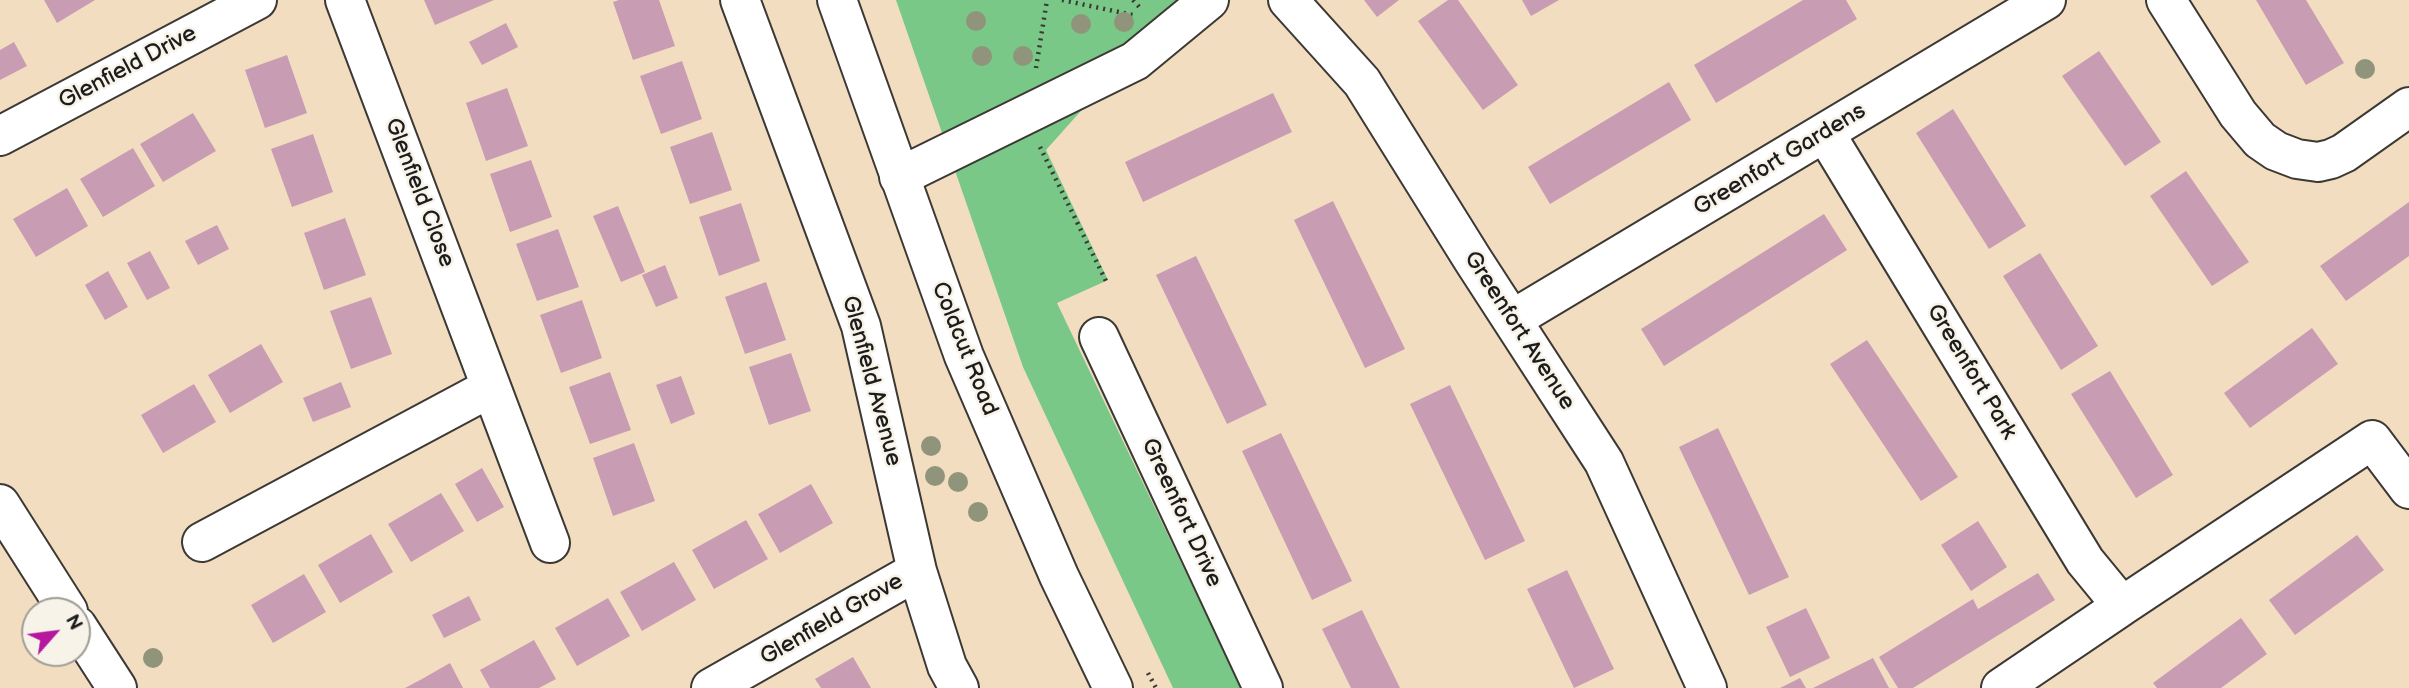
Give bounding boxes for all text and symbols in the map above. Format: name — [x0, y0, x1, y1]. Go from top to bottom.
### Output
street label: Glenfield Drive — [54, 20, 202, 116]
street label: Greenfort Gardens — [1689, 98, 1871, 222]
street label: Glenfield Close — [378, 115, 460, 271]
street label: Greenfort Avenue — [1457, 246, 1581, 416]
street label: Coldcut Road — [925, 278, 1003, 420]
street label: Glenfield Avenue — [835, 293, 907, 469]
street label: Greenfort Park — [1920, 299, 2022, 445]
street label: Greenfort Drive — [1135, 434, 1227, 592]
street label: Glenfield Grove — [756, 568, 908, 672]
north arrow — [21, 597, 91, 667]
text: N — [60, 611, 87, 635]

